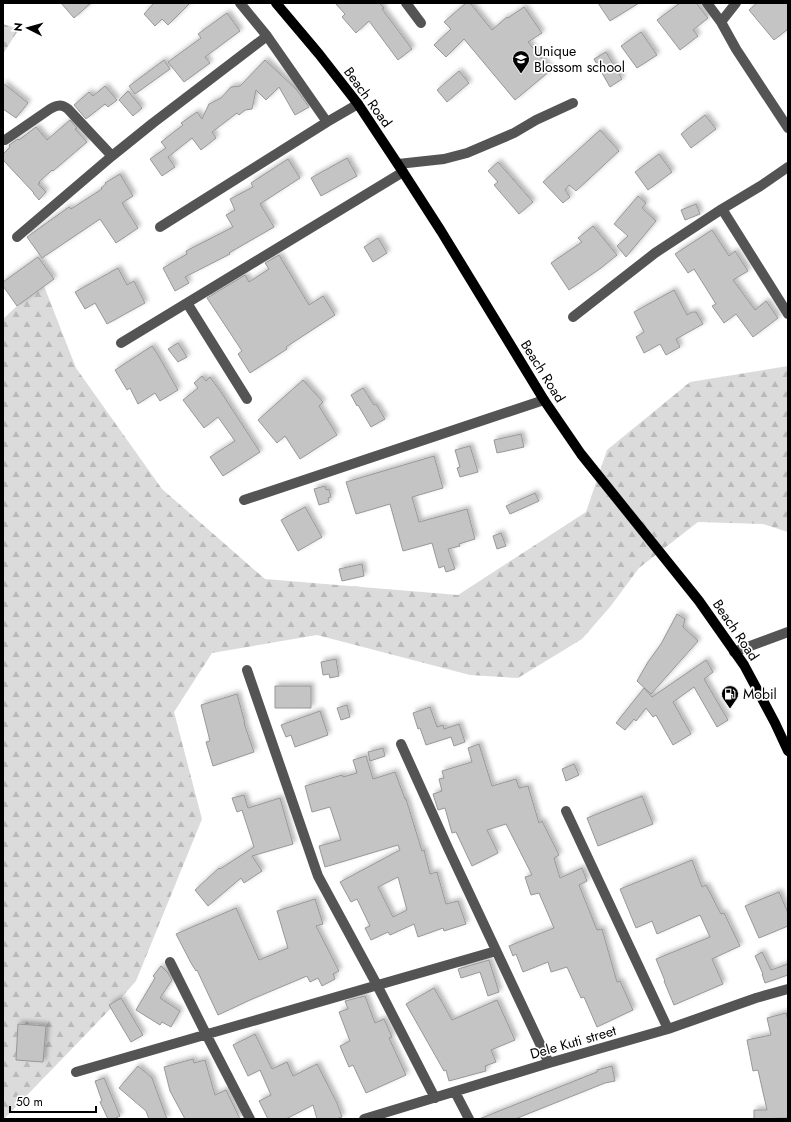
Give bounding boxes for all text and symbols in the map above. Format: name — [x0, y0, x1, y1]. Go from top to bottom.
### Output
north arrow — [8, 8, 48, 48]
text: N — [10, 22, 26, 32]
place label: Unique Blossom school — [534, 41, 625, 77]
school or university icon: Unique Blossom school — [511, 49, 531, 74]
street label: Beach Road — [339, 63, 397, 131]
street label: Beach Road — [516, 336, 570, 406]
street label: Beach Road — [708, 595, 764, 665]
fuel station icon: Mobil — [720, 684, 740, 709]
place label: Mobil — [743, 684, 777, 704]
street label: Dele Kuti street — [528, 1020, 619, 1064]
scale bar — [10, 1088, 96, 1114]
text: 50 m — [16, 1093, 43, 1111]

